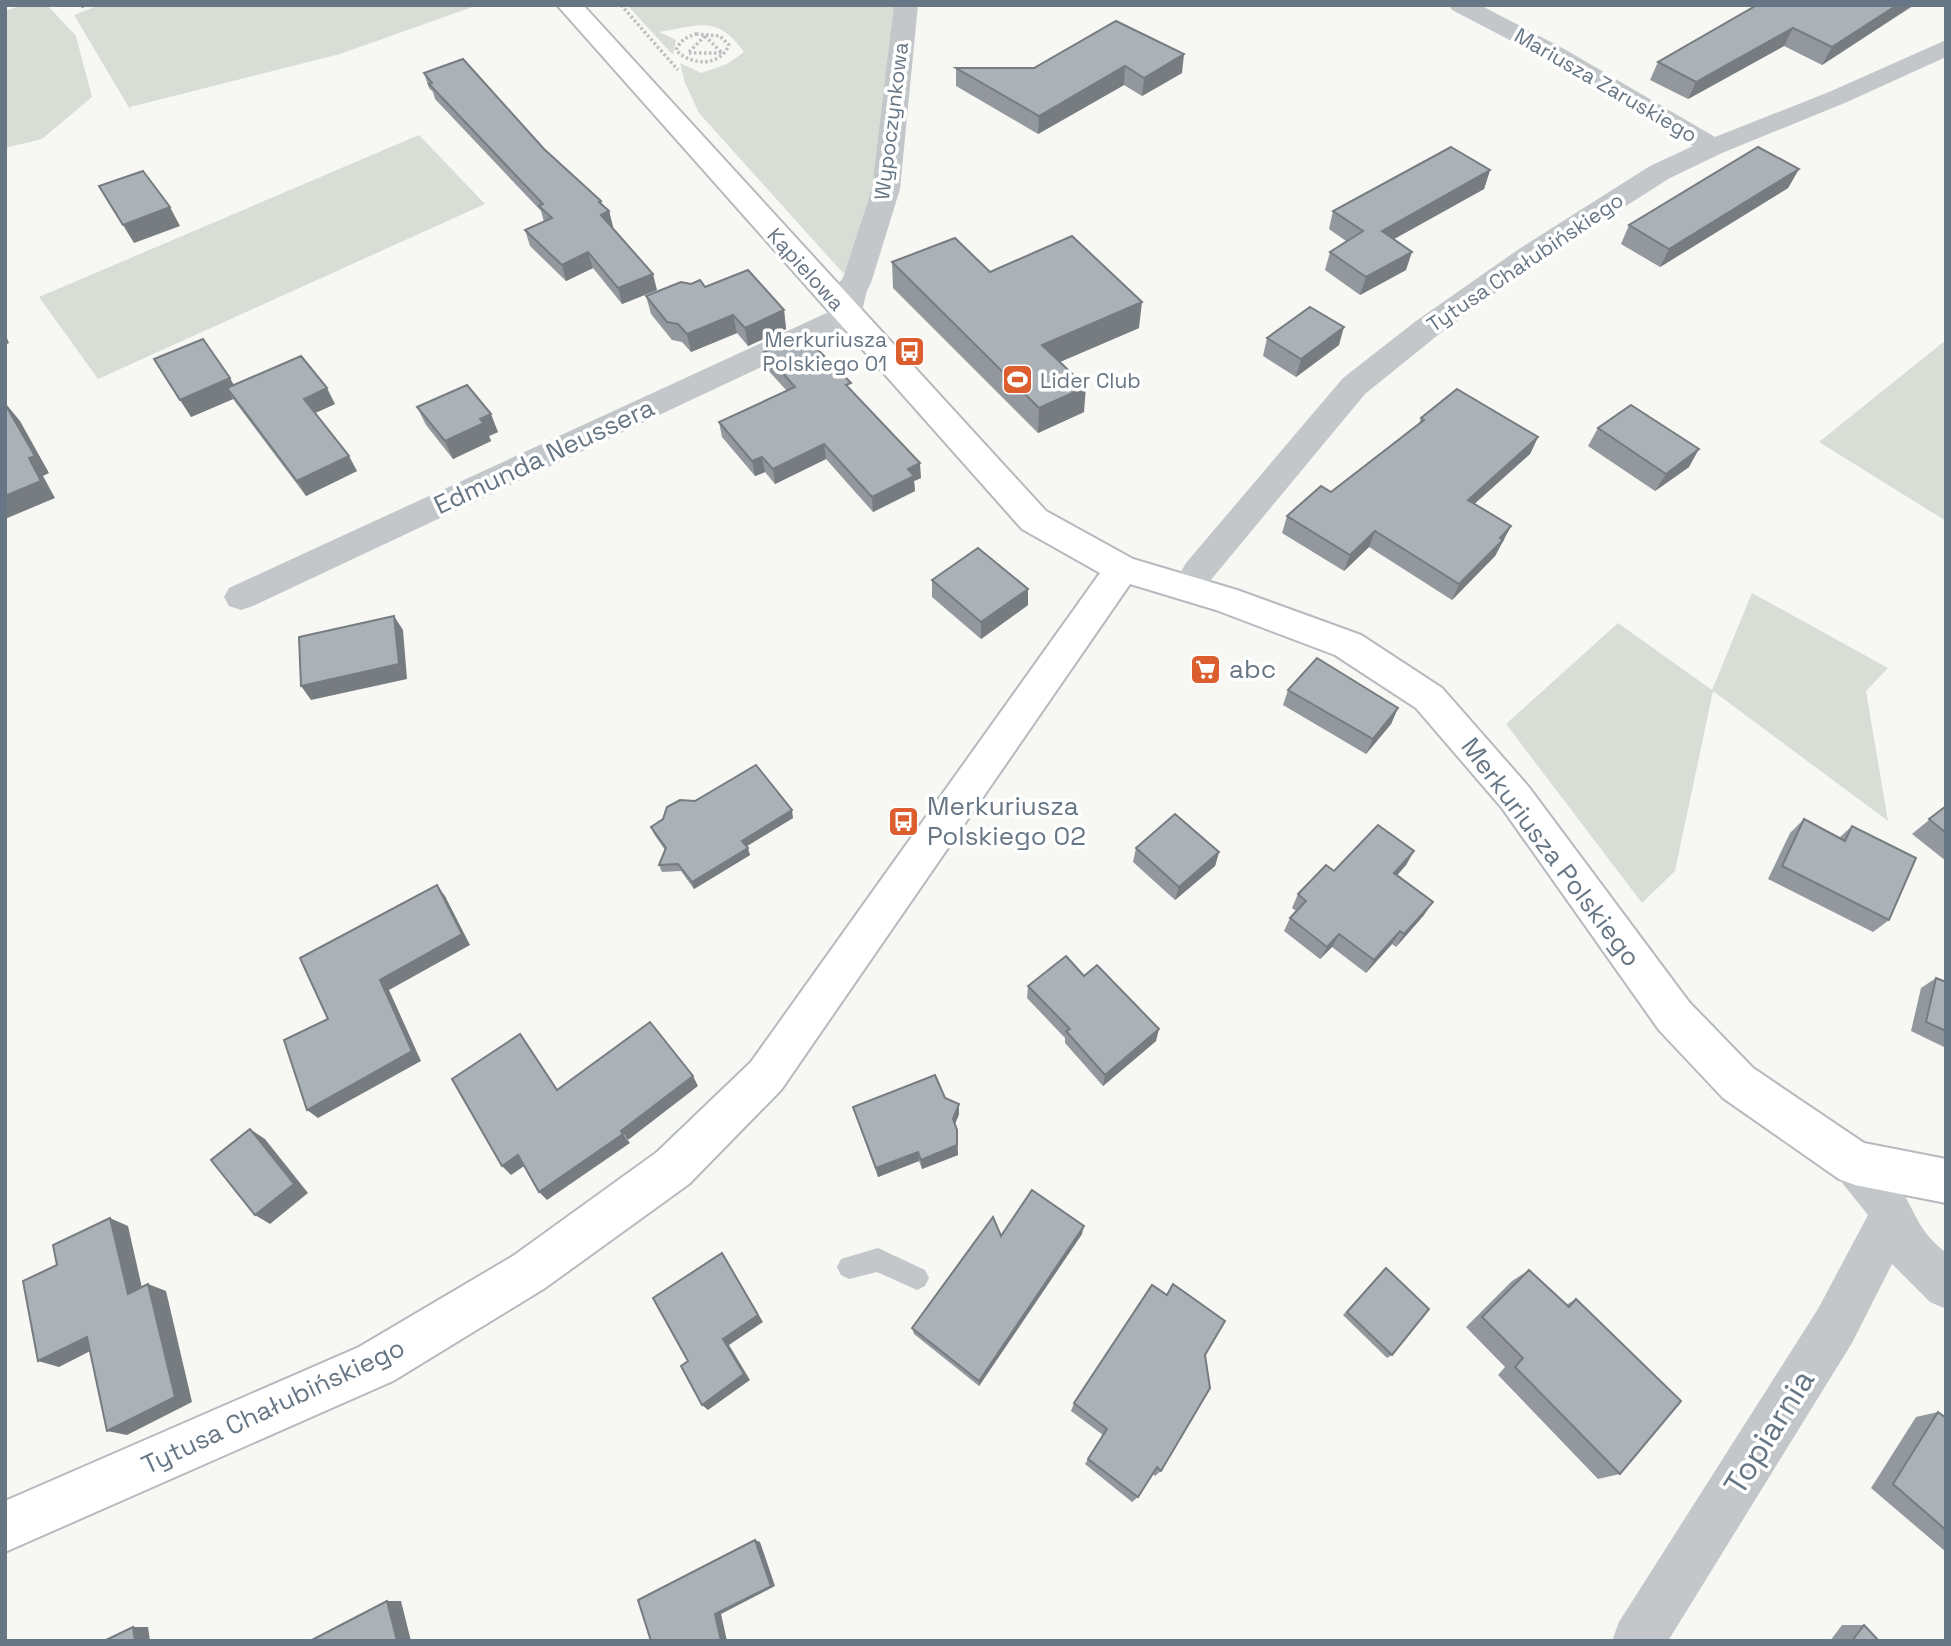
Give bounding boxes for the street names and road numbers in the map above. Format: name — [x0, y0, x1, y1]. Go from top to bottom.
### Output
street label: Mariusza Zaruskiego — [1510, 22, 1702, 148]
street label: Wypoczynkowa — [868, 41, 914, 201]
street label: Tytusa Chałubińskiego — [1422, 186, 1628, 338]
street label: Kąpielowa — [762, 222, 850, 316]
street label: Edmunda Neussera — [428, 390, 660, 522]
street label: Merkuriusza Polskiego — [1454, 731, 1648, 973]
street label: Tytusa Chałubińskiego — [136, 1330, 410, 1482]
street label: Topiarnia — [1715, 1362, 1823, 1502]

